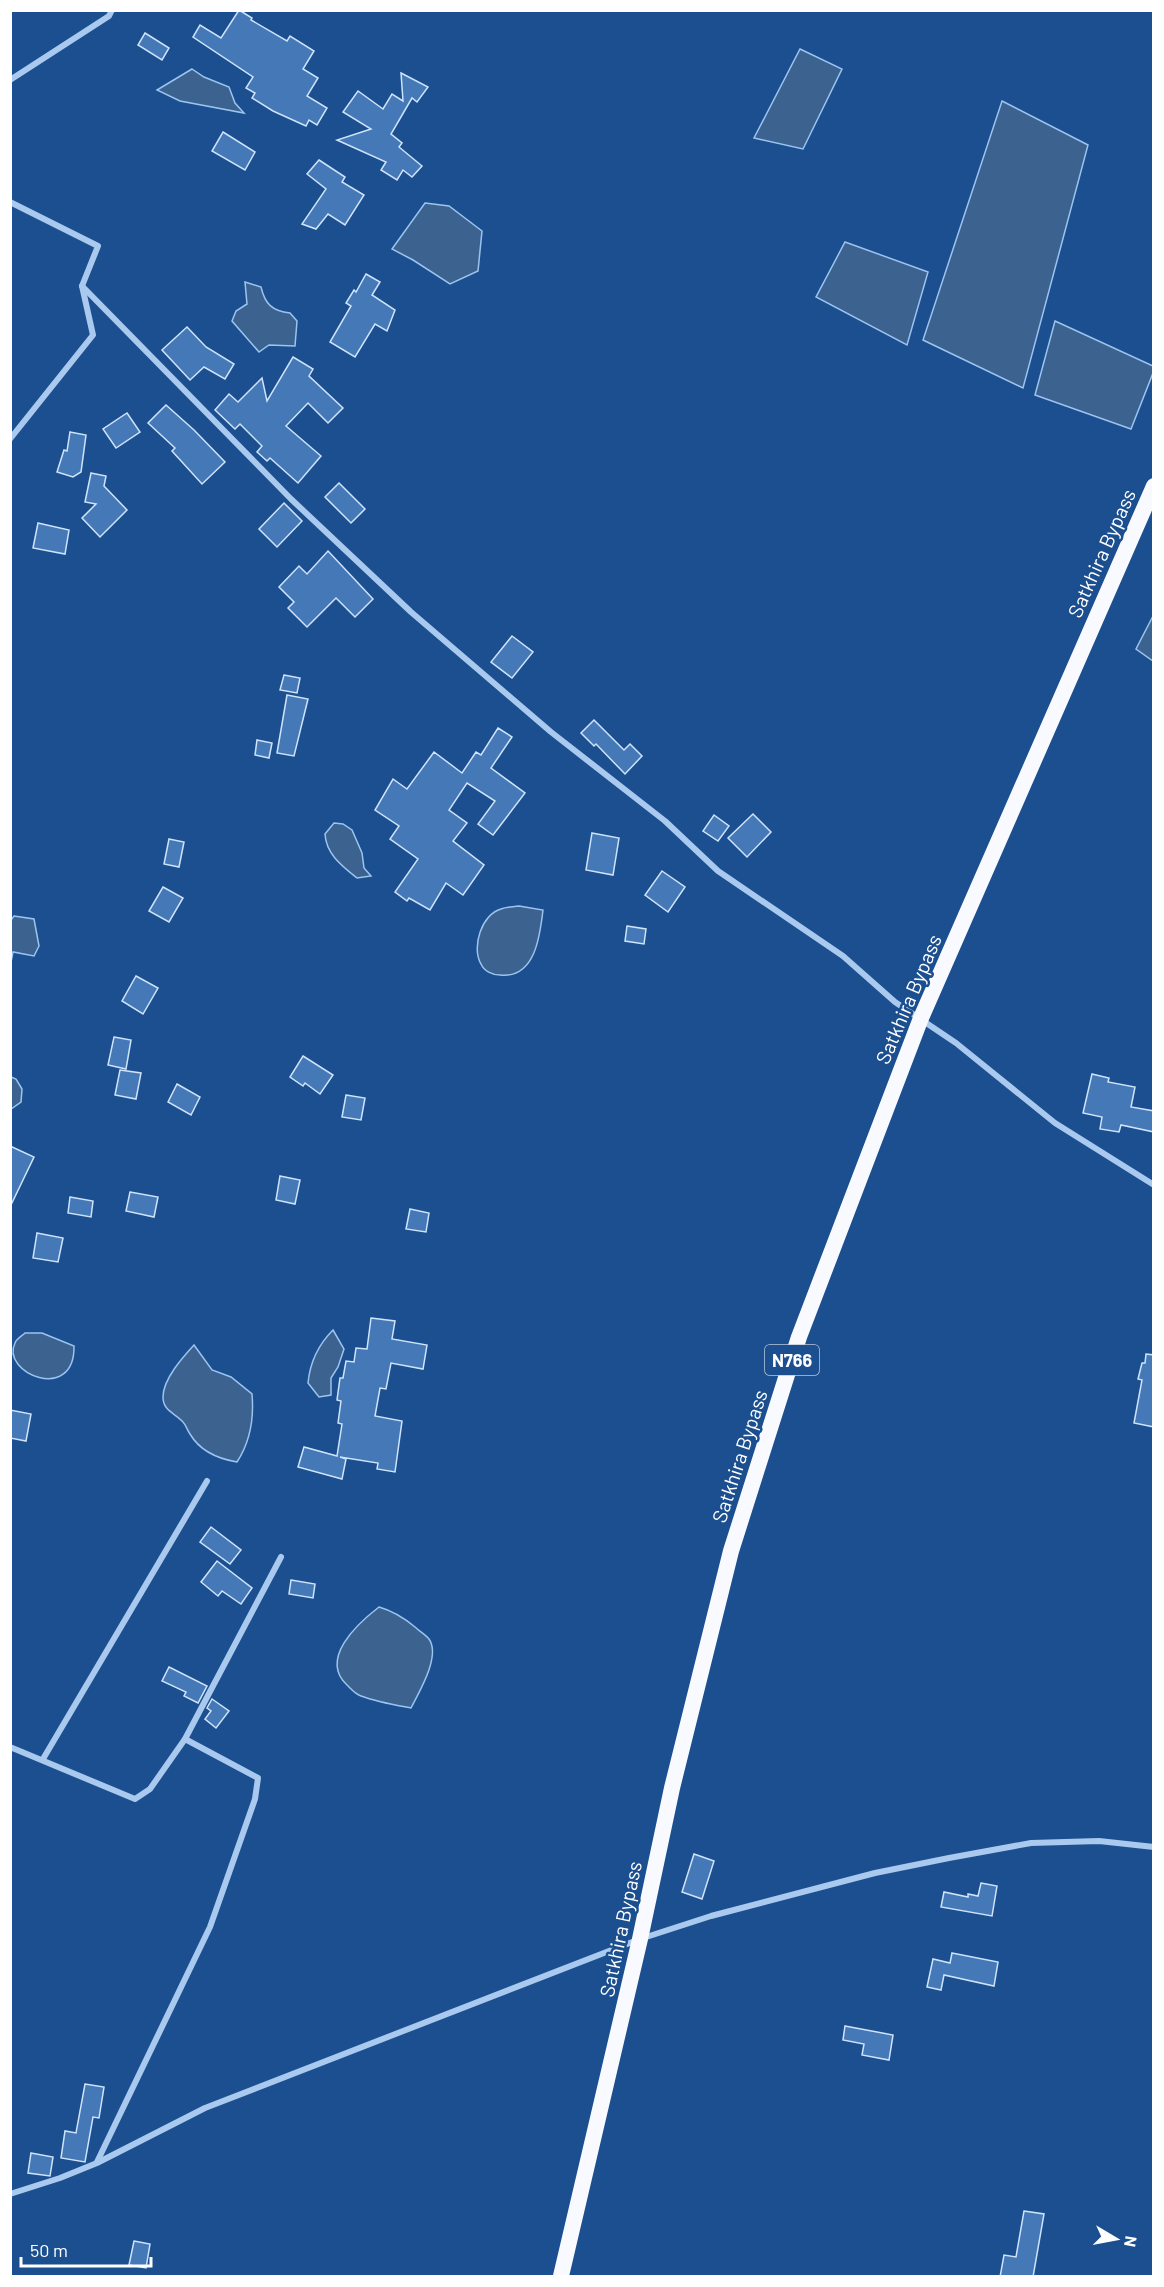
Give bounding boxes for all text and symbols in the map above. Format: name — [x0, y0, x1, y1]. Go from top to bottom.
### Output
street label: Satkhira Bypass — [1062, 485, 1140, 621]
street label: Satkhira Bypass — [870, 931, 946, 1067]
road number: N766 — [765, 1345, 819, 1375]
street label: Satkhira Bypass — [706, 1387, 772, 1525]
street label: Satkhira Bypass — [594, 1859, 646, 1999]
north arrow — [1086, 2209, 1146, 2269]
scale bar — [21, 2230, 152, 2268]
text: N — [1121, 2235, 1142, 2249]
text: 50 m — [30, 2239, 68, 2261]

